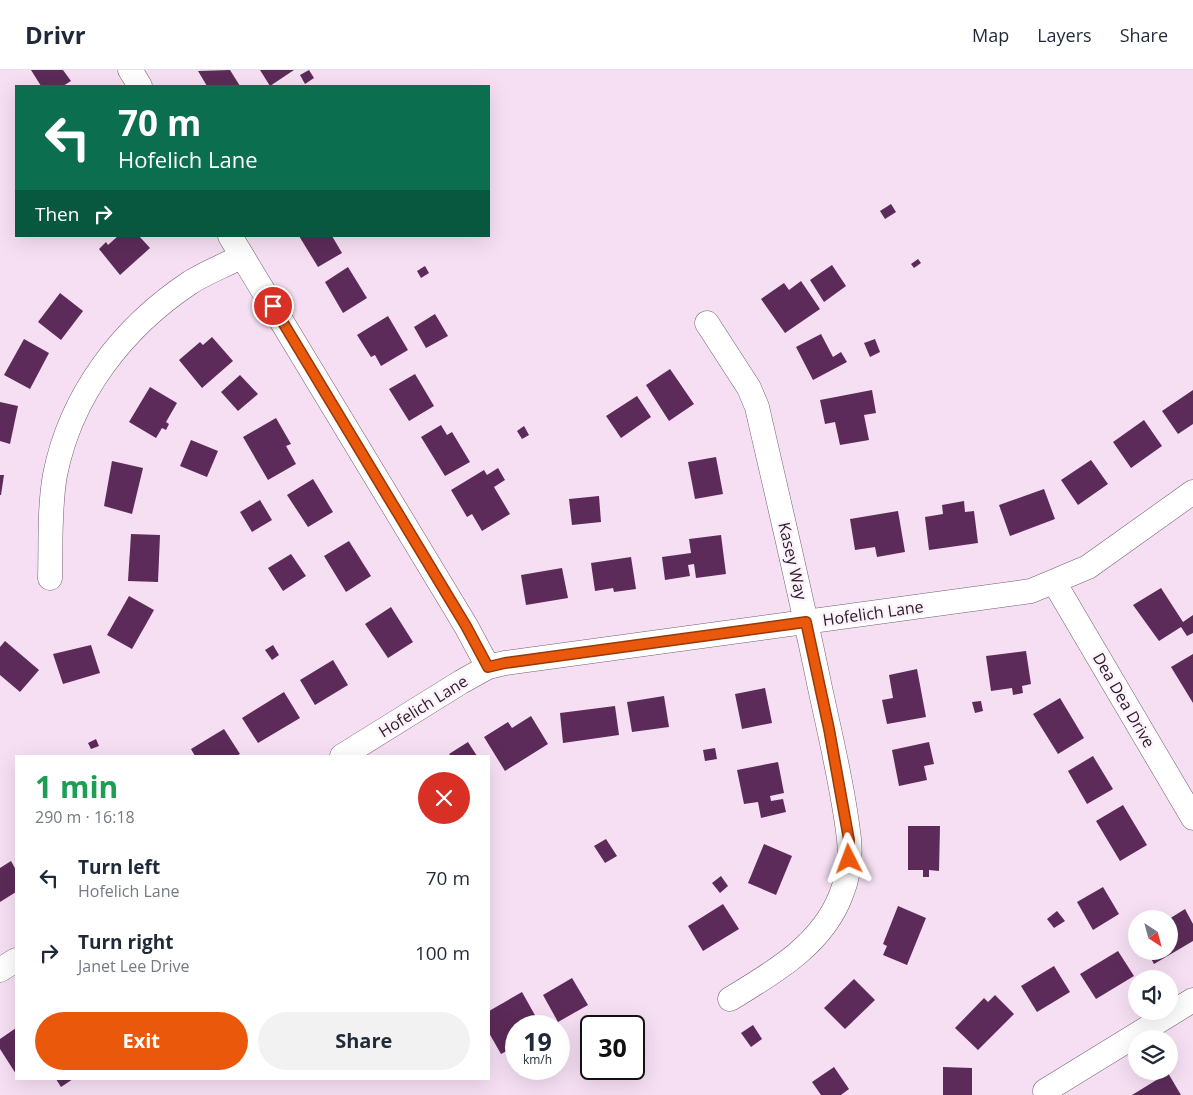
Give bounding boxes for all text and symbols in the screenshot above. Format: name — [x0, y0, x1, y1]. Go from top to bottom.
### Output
text: Drivr — [25, 18, 86, 51]
text: Map — [972, 23, 1009, 47]
text: Layers — [1037, 23, 1092, 47]
text: Share — [1120, 23, 1168, 47]
text: 70 m — [118, 99, 201, 146]
icon: left — [35, 105, 100, 170]
text: Hofelich Lane — [118, 144, 258, 174]
icon: right — [89, 200, 117, 228]
text: Then — [35, 201, 79, 227]
pin — [252, 285, 294, 327]
icon: arrive — [259, 292, 287, 320]
street label: Kasey Way — [773, 520, 813, 603]
street label: Hofelich Lane — [821, 595, 925, 631]
street label: Dea Dea Drive — [1088, 648, 1160, 752]
street label: Hofelich Lane — [374, 670, 472, 742]
text: 1 min — [35, 766, 118, 807]
button: close — [418, 772, 470, 824]
text: 290 m · 16:18 — [35, 806, 135, 828]
position arrow — [822, 832, 874, 884]
text: Turn left — [78, 854, 160, 880]
icon: left — [35, 864, 63, 892]
text: 70 m — [426, 865, 470, 891]
text: Hofelich Lane — [78, 880, 180, 902]
north arrow — [1128, 910, 1178, 960]
map controls — [1128, 910, 1178, 1080]
text: Turn right — [78, 929, 173, 955]
icon: right — [35, 939, 63, 967]
text: 100 m — [415, 940, 470, 966]
text: Janet Lee Drive — [78, 955, 189, 977]
button: sound — [1128, 970, 1178, 1020]
button: Exit — [35, 1012, 248, 1070]
button: Share — [258, 1012, 470, 1070]
speed limit sign: 30 — [580, 1015, 645, 1080]
text: 19 — [523, 1024, 552, 1058]
button: layers — [1128, 1030, 1178, 1080]
text: km/h — [523, 1051, 552, 1068]

